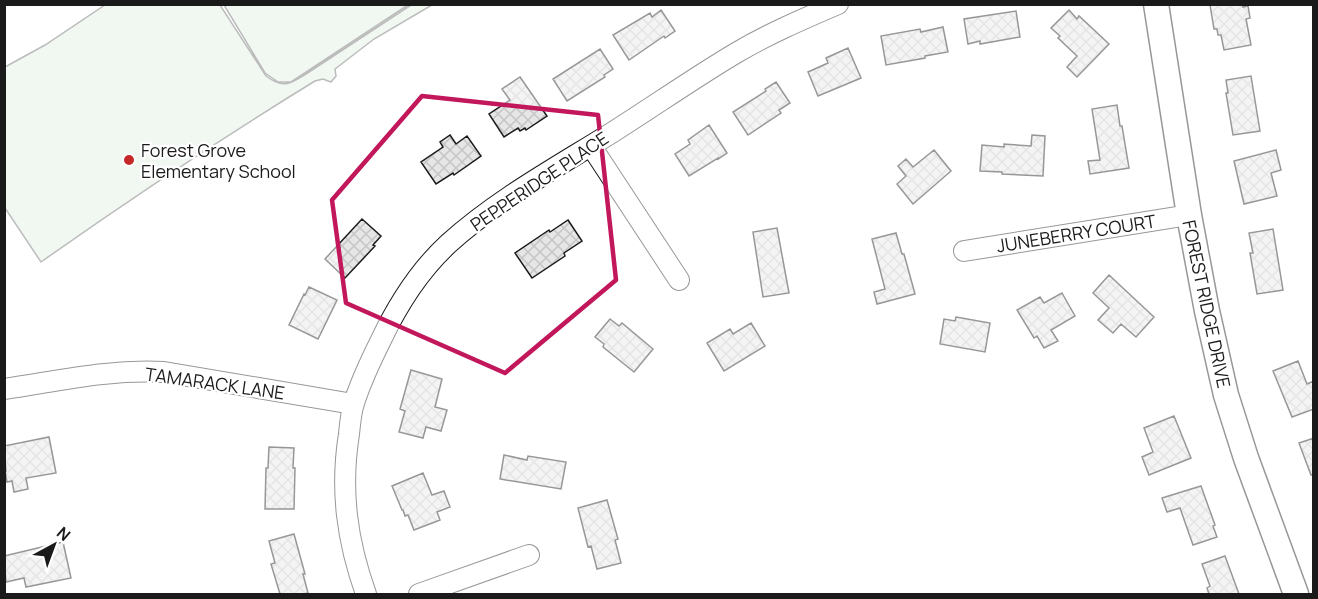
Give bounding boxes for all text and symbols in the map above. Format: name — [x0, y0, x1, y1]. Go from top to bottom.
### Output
street label: PEPPERIDGE PLACE — [465, 126, 613, 236]
place label: Forest Grove Elementary School — [141, 138, 296, 183]
marker: Forest Grove Elementary School — [122, 153, 136, 167]
street label: JUNEBERRY COURT — [995, 209, 1158, 257]
street label: FOREST RIDGE DRIVE — [1177, 218, 1237, 390]
street label: TAMARACK LANE — [144, 361, 286, 405]
north arrow — [24, 515, 84, 575]
text: N — [52, 522, 75, 546]

